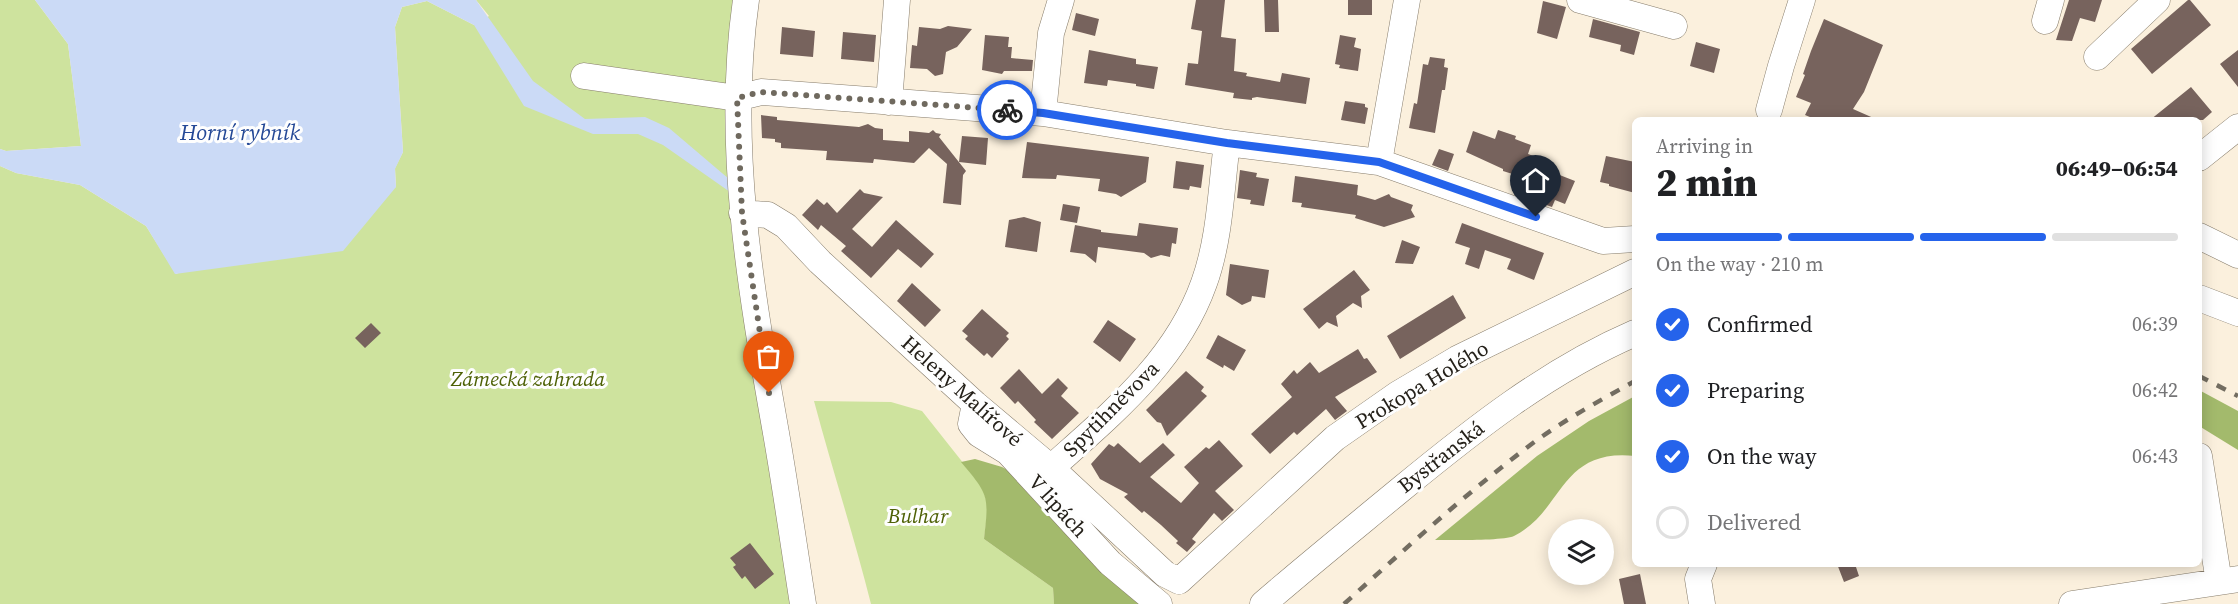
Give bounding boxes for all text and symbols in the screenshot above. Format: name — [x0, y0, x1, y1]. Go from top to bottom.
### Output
courier — [977, 80, 1037, 140]
icon: bike — [991, 94, 1024, 127]
water label: Horní rybník — [179, 117, 300, 147]
text: Arriving in — [1656, 132, 1753, 160]
text: 06:49–06:54 — [2056, 153, 2178, 183]
pin — [1510, 155, 1561, 217]
text: 2 min — [1656, 156, 1758, 209]
icon: home — [1519, 164, 1552, 197]
text: On the way · 210 m — [1656, 250, 1823, 278]
icon: check — [1656, 308, 1689, 341]
text: Confirmed — [1707, 309, 1812, 339]
text: 06:39 — [2132, 310, 2178, 338]
street label: Heleny Malířové — [895, 328, 1029, 453]
pin — [743, 331, 794, 393]
street label: Prokopa Holého — [1350, 333, 1494, 436]
icon: bag — [752, 340, 785, 373]
street label: Spytihněvova — [1056, 354, 1165, 463]
park label: Zámecká zahrada — [450, 364, 605, 393]
icon: check — [1656, 374, 1689, 407]
text: Preparing — [1707, 375, 1804, 405]
text: 06:42 — [2132, 376, 2178, 404]
street label: Bystřanská — [1391, 413, 1490, 500]
icon: check — [1656, 440, 1689, 473]
text: On the way — [1707, 441, 1816, 471]
text: 06:43 — [2132, 442, 2178, 470]
street label: V lipách — [1022, 468, 1095, 544]
park label: Bulhar — [887, 501, 949, 530]
text: Delivered — [1707, 507, 1801, 537]
map controls — [1548, 519, 1614, 585]
button: layers — [1548, 519, 1614, 585]

